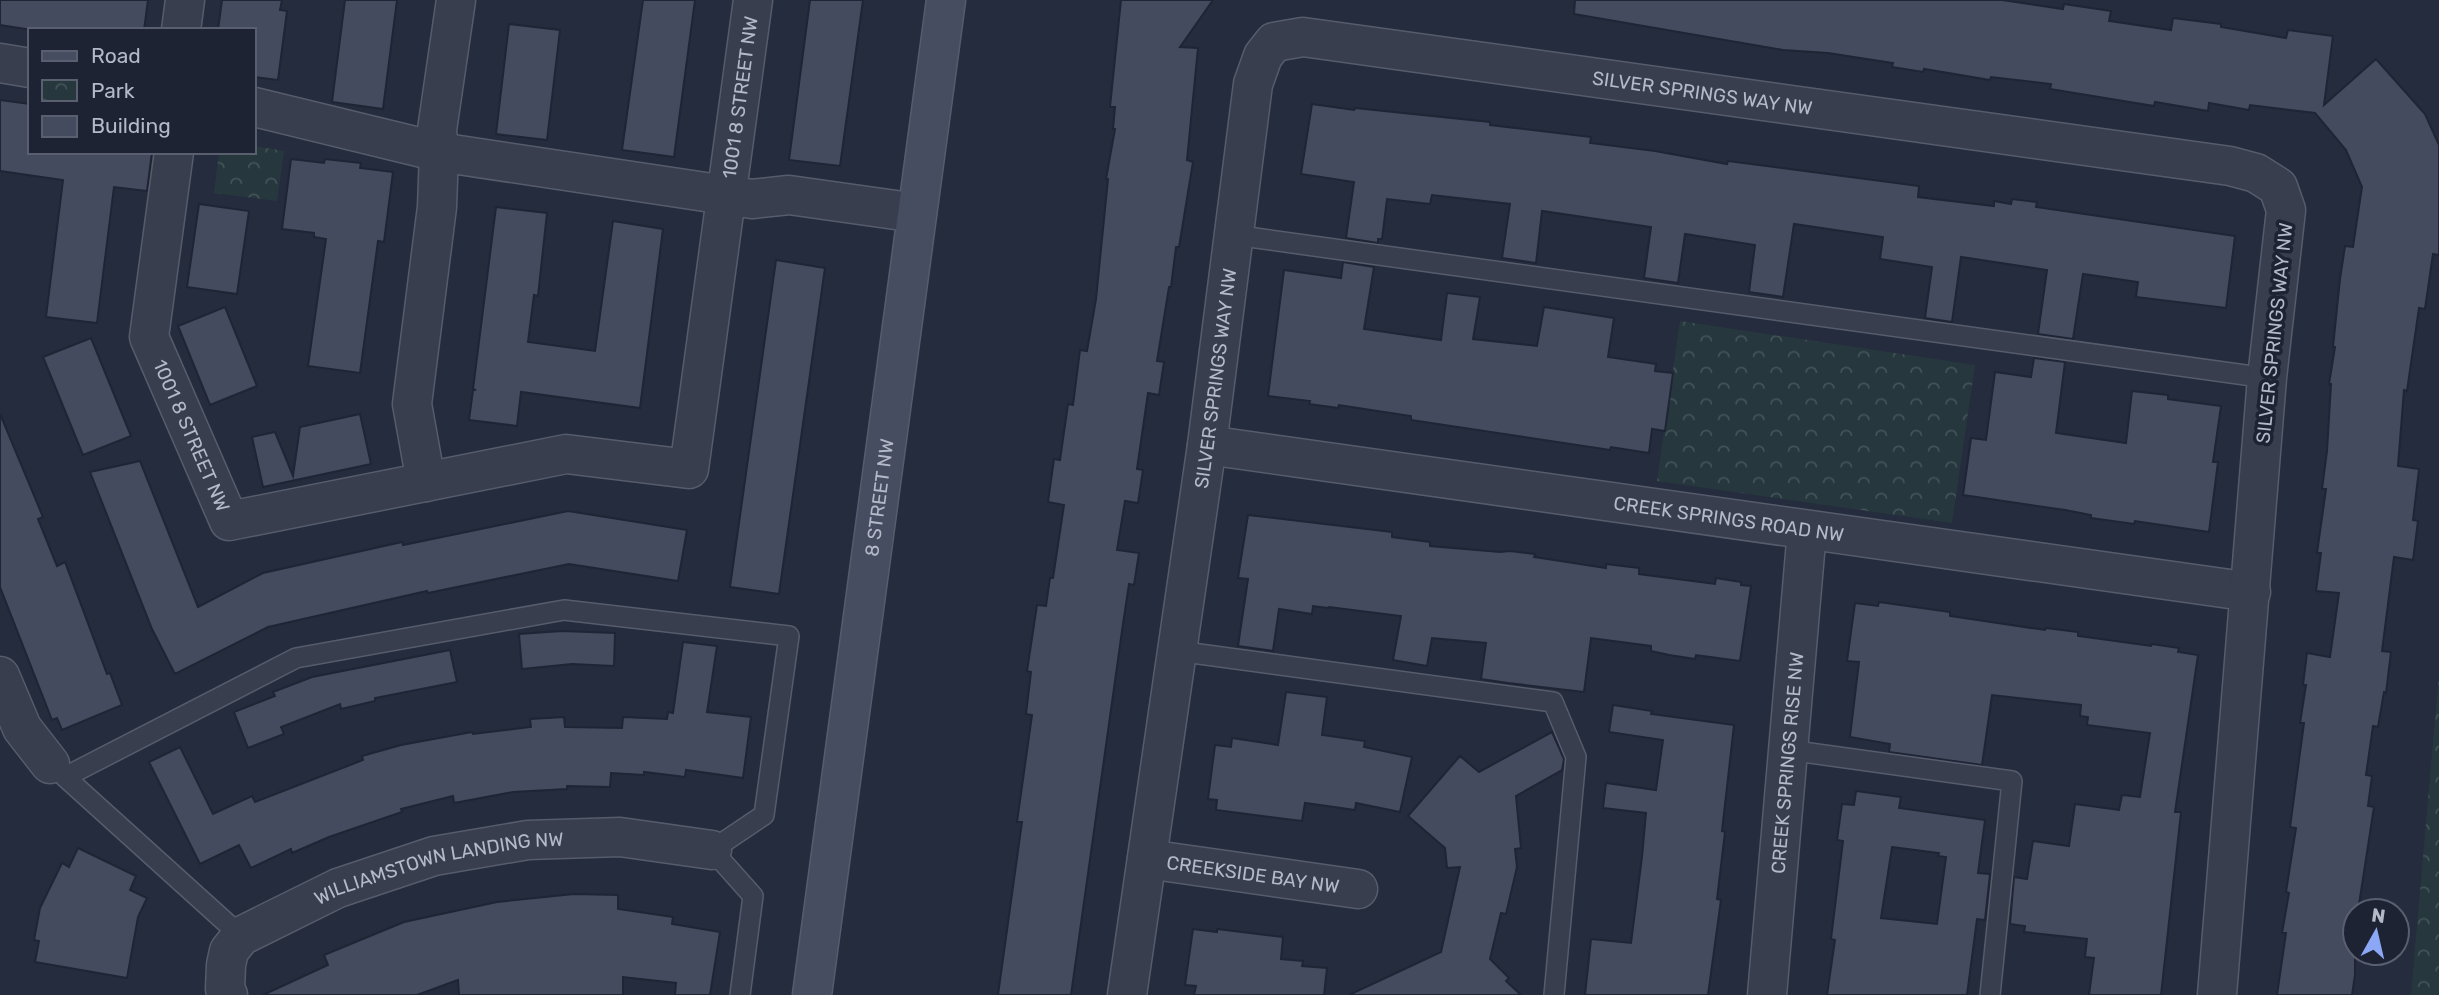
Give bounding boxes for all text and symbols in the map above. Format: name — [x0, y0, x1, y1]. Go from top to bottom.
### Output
street label: 1001 8 STREET NW — [718, 15, 763, 180]
legend — [28, 28, 256, 154]
text: Road — [91, 43, 141, 68]
street label: SILVER SPRINGS WAY NW — [1591, 66, 1814, 120]
text: Park — [91, 78, 135, 103]
text: Building — [91, 113, 171, 138]
street label: SILVER SPRINGS WAY NW — [2251, 222, 2298, 445]
street label: SILVER SPRINGS WAY NW — [1190, 267, 1241, 490]
street label: 1001 8 STREET NW — [148, 356, 235, 515]
street label: 8 STREET NW — [860, 437, 899, 558]
street label: CREEK SPRINGS ROAD NW — [1612, 491, 1845, 547]
street label: CREEK SPRINGS RISE NW — [1766, 651, 1808, 875]
street label: WILLIAMSTOWN LANDING NW — [311, 828, 564, 910]
street label: CREEKSIDE BAY NW — [1165, 851, 1341, 898]
north arrow — [2341, 897, 2411, 967]
text: N — [2370, 903, 2387, 928]

